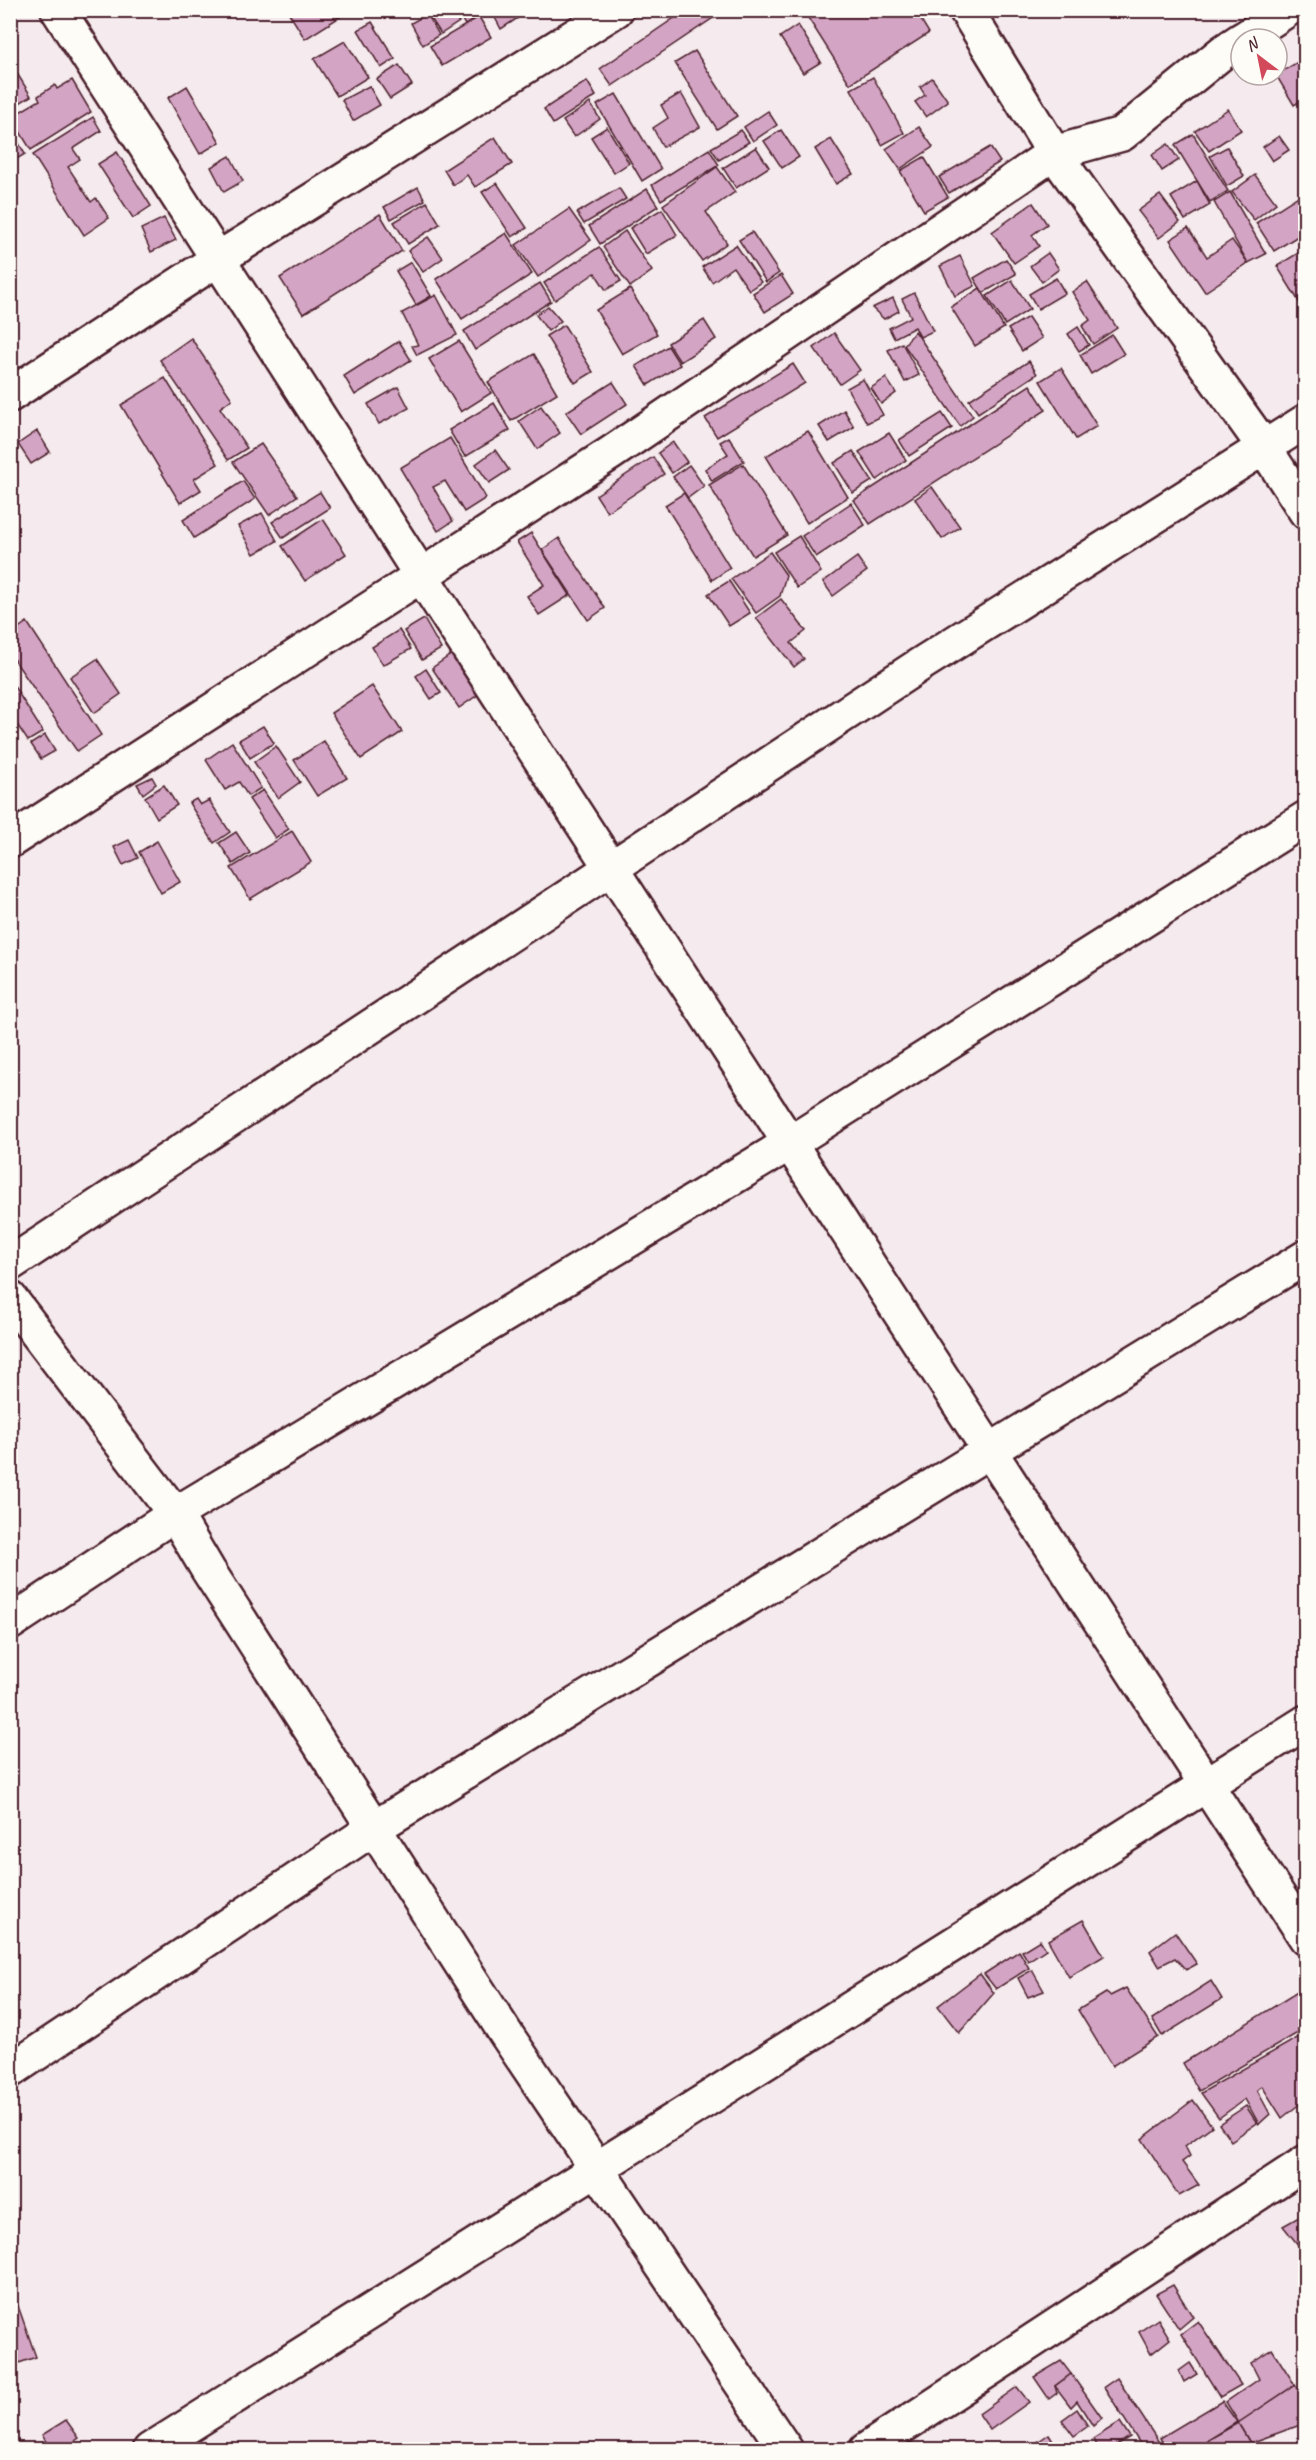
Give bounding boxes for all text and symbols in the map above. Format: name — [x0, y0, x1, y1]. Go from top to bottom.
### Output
north arrow — [1229, 27, 1289, 87]
text: N — [1242, 32, 1264, 56]

